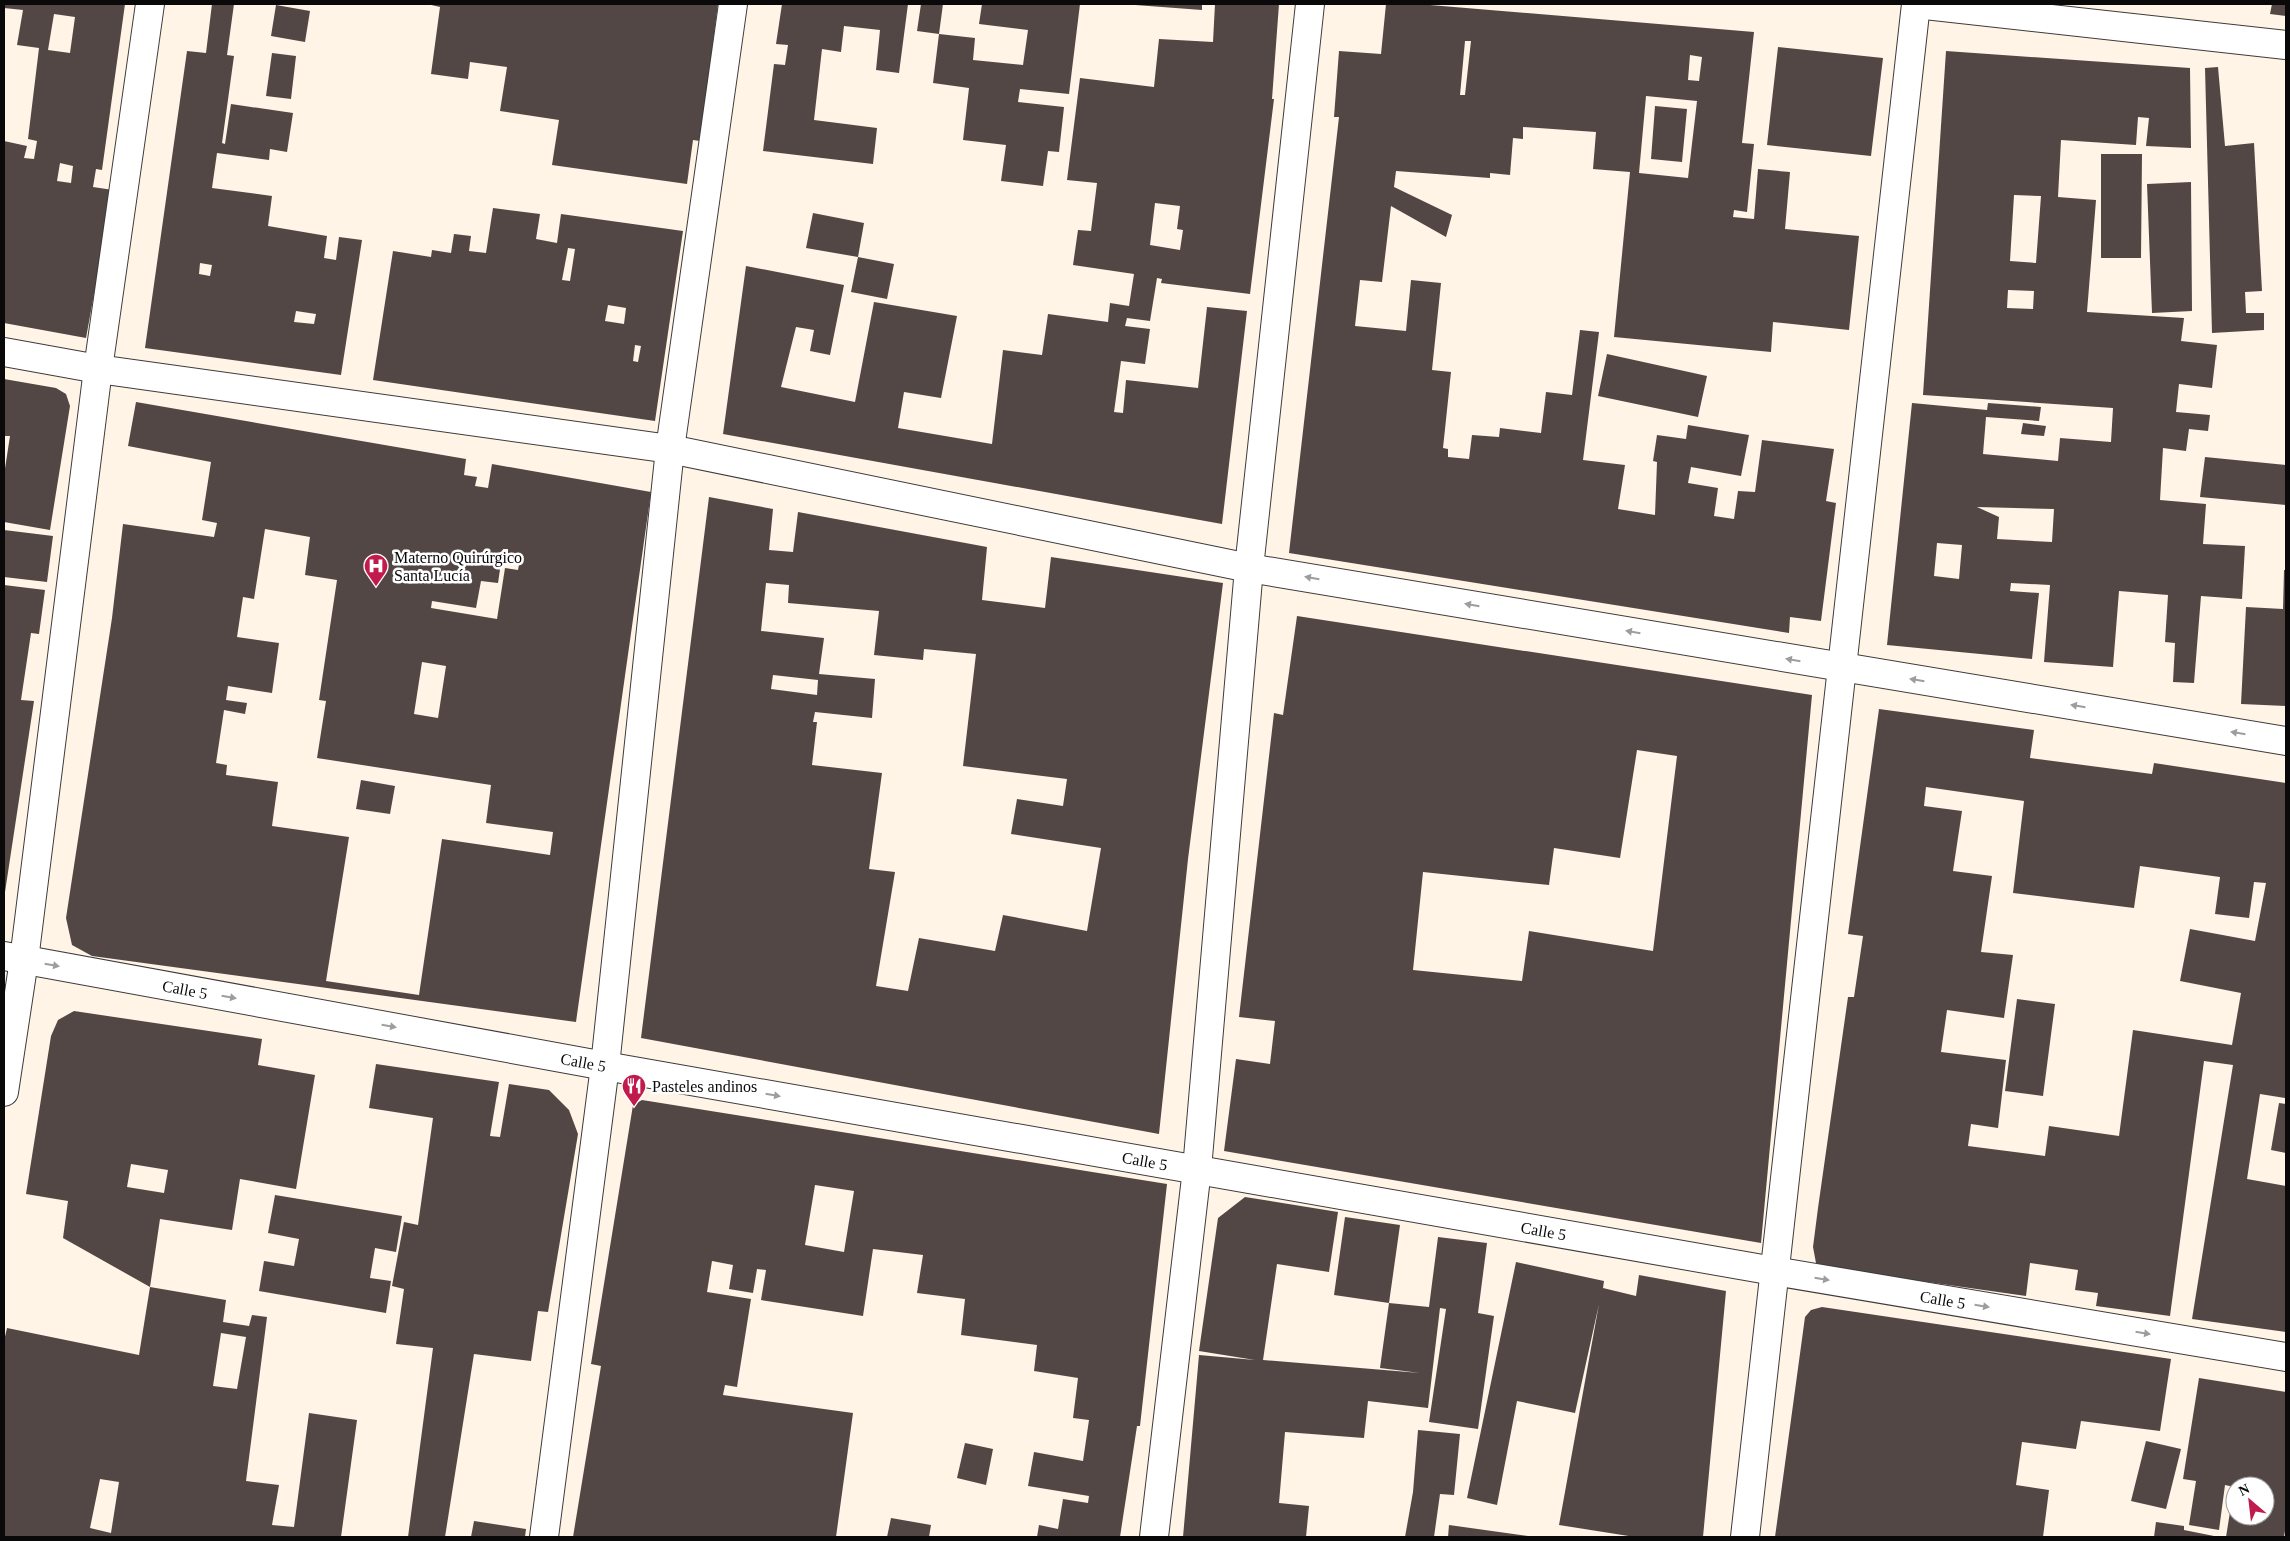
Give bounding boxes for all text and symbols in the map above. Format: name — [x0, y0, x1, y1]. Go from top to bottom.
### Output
place label: Materno Quirúrgico Santa Lucía — [394, 549, 522, 584]
hospital icon: Materno Quirúrgico Santa Lucía — [363, 553, 389, 587]
one-way arrow — [1304, 574, 1320, 582]
one-way arrow — [1464, 601, 1480, 609]
one-way arrow — [1624, 628, 1640, 636]
one-way arrow — [1784, 655, 1800, 663]
one-way arrow — [1909, 676, 1925, 684]
one-way arrow — [2069, 702, 2085, 710]
one-way arrow — [2230, 728, 2246, 736]
one-way arrow — [44, 961, 60, 969]
street label: Calle 5 — [161, 977, 209, 1002]
one-way arrow — [221, 993, 236, 1001]
one-way arrow — [381, 1023, 397, 1031]
street label: Calle 5 — [559, 1050, 607, 1075]
restaurant icon: Pasteles andinos — [621, 1073, 647, 1107]
place label: Pasteles andinos — [652, 1078, 757, 1095]
one-way arrow — [765, 1091, 781, 1099]
street label: Calle 5 — [1121, 1149, 1169, 1173]
street label: Calle 5 — [1520, 1219, 1568, 1243]
one-way arrow — [1814, 1276, 1830, 1284]
street label: Calle 5 — [1919, 1288, 1967, 1312]
one-way arrow — [1975, 1302, 1991, 1310]
one-way arrow — [2135, 1329, 2151, 1337]
north arrow — [2225, 1476, 2275, 1526]
text: N — [2236, 1481, 2252, 1499]

